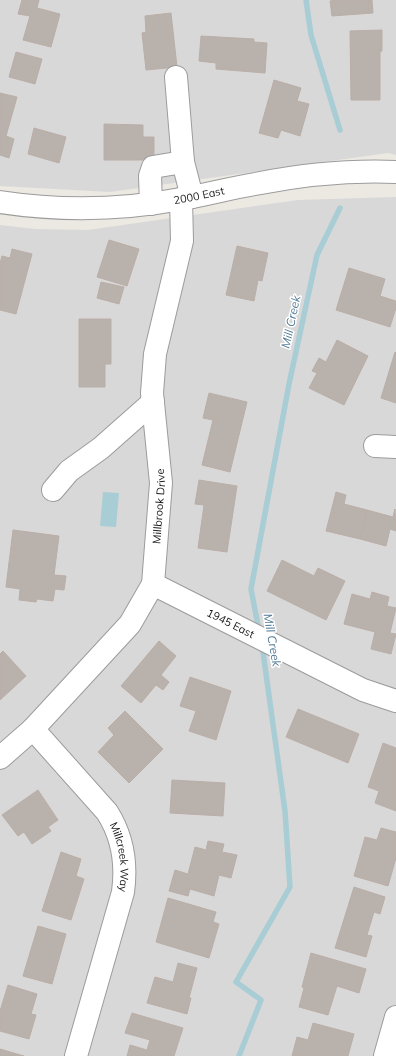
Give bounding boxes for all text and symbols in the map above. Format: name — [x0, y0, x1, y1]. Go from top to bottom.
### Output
street label: 2000 East — [172, 183, 226, 207]
water label: Mill Creek — [278, 293, 304, 350]
street label: Millbrook Drive — [149, 468, 168, 544]
street label: 1945 East — [204, 605, 257, 641]
water label: Mill Creek — [260, 612, 285, 668]
street label: Millcreek Way — [107, 820, 132, 893]

